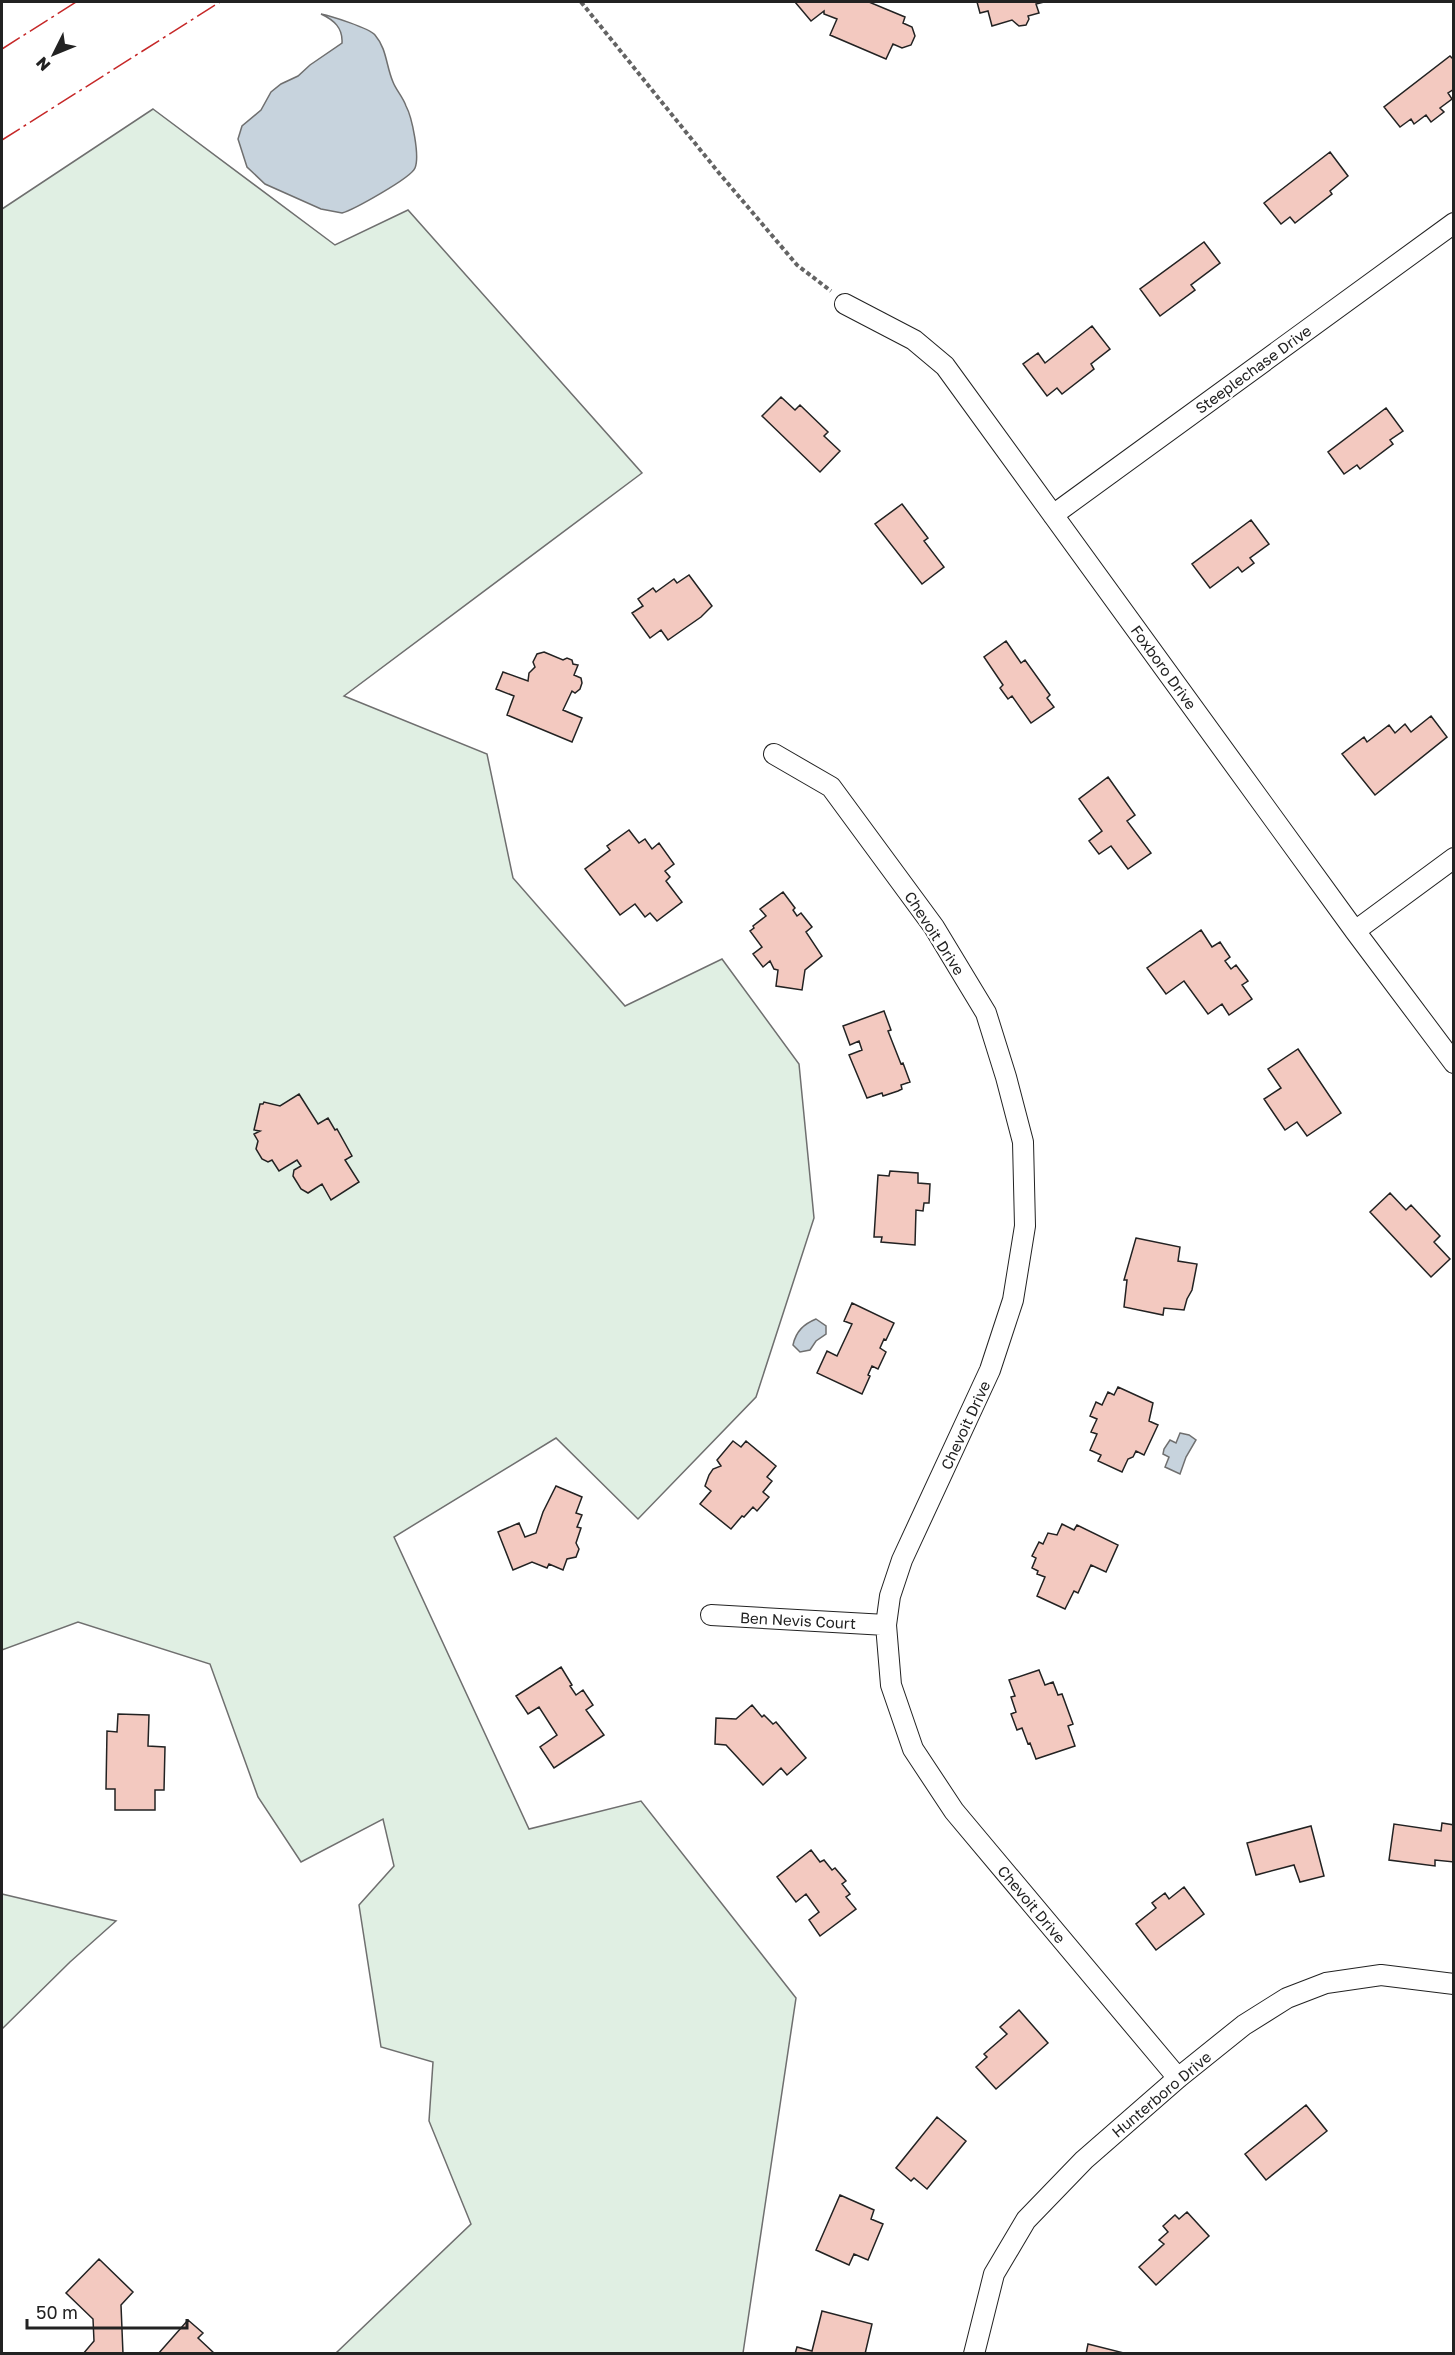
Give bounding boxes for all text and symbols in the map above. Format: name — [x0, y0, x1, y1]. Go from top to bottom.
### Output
north arrow — [24, 24, 84, 84]
text: N — [32, 53, 54, 76]
street label: Steeplechase Drive — [1192, 321, 1315, 417]
street label: Foxboro Drive — [1127, 621, 1201, 713]
street label: Chevoit Drive — [901, 888, 969, 978]
street label: Chevoit Drive — [937, 1377, 994, 1472]
street label: Ben Nevis Court — [740, 1608, 856, 1632]
street label: Chevoit Drive — [994, 1861, 1070, 1947]
street label: Hunterboro Drive — [1108, 2047, 1214, 2141]
scale bar — [27, 2292, 188, 2330]
text: 50 m — [36, 2301, 78, 2323]

